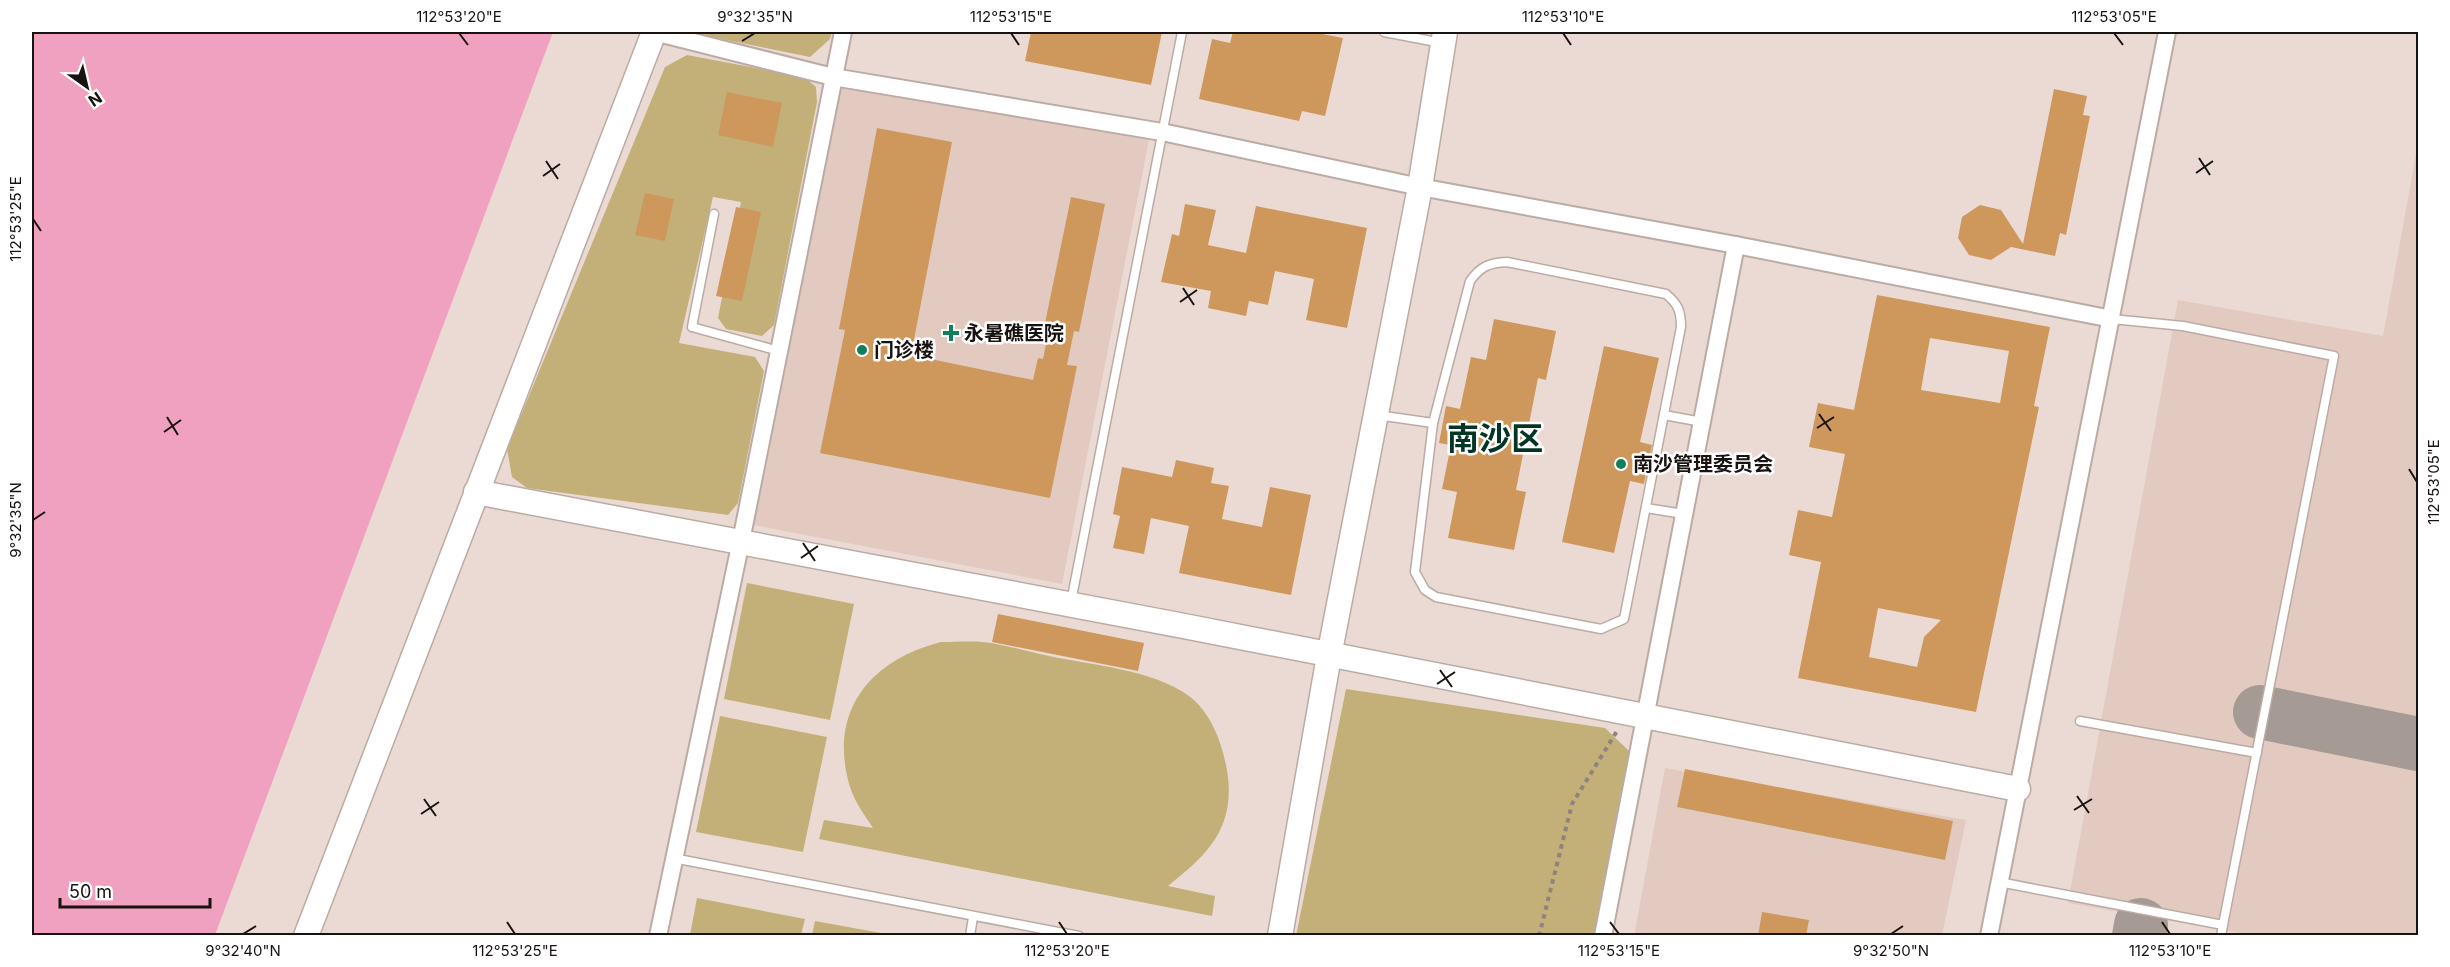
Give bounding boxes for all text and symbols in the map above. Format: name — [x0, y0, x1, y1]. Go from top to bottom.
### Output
text: 112°53'20"E — [416, 7, 502, 26]
text: 9°32'35"N — [717, 7, 793, 26]
text: 112°53'15"E — [970, 7, 1052, 26]
text: 112°53'10"E — [1522, 7, 1604, 26]
text: 112°53'05"E — [2071, 7, 2157, 26]
north arrow — [57, 57, 117, 117]
text: N — [85, 88, 106, 111]
text: 112°53'25"E — [6, 176, 25, 262]
place label: 永暑礁医院 — [964, 321, 1064, 345]
marker: 永暑礁医院 — [942, 324, 960, 342]
place label: 门诊楼 — [874, 338, 934, 362]
marker: 门诊楼 — [855, 343, 869, 357]
district label: 南沙区 — [1447, 419, 1543, 458]
text: 112°53'05"E — [2424, 439, 2443, 525]
place label: 南沙管理委员会 — [1633, 452, 1773, 476]
marker: 南沙管理委员会 — [1614, 457, 1628, 471]
text: 9°32'35"N — [6, 482, 25, 558]
scale bar — [60, 871, 210, 909]
text: 50 m — [69, 881, 112, 902]
text: 9°32'40"N — [205, 941, 281, 960]
text: 112°53'25"E — [472, 941, 558, 960]
text: 112°53'20"E — [1024, 941, 1110, 960]
text: 112°53'15"E — [1578, 941, 1660, 960]
text: 9°32'50"N — [1853, 941, 1929, 960]
text: 112°53'10"E — [2129, 941, 2211, 960]

